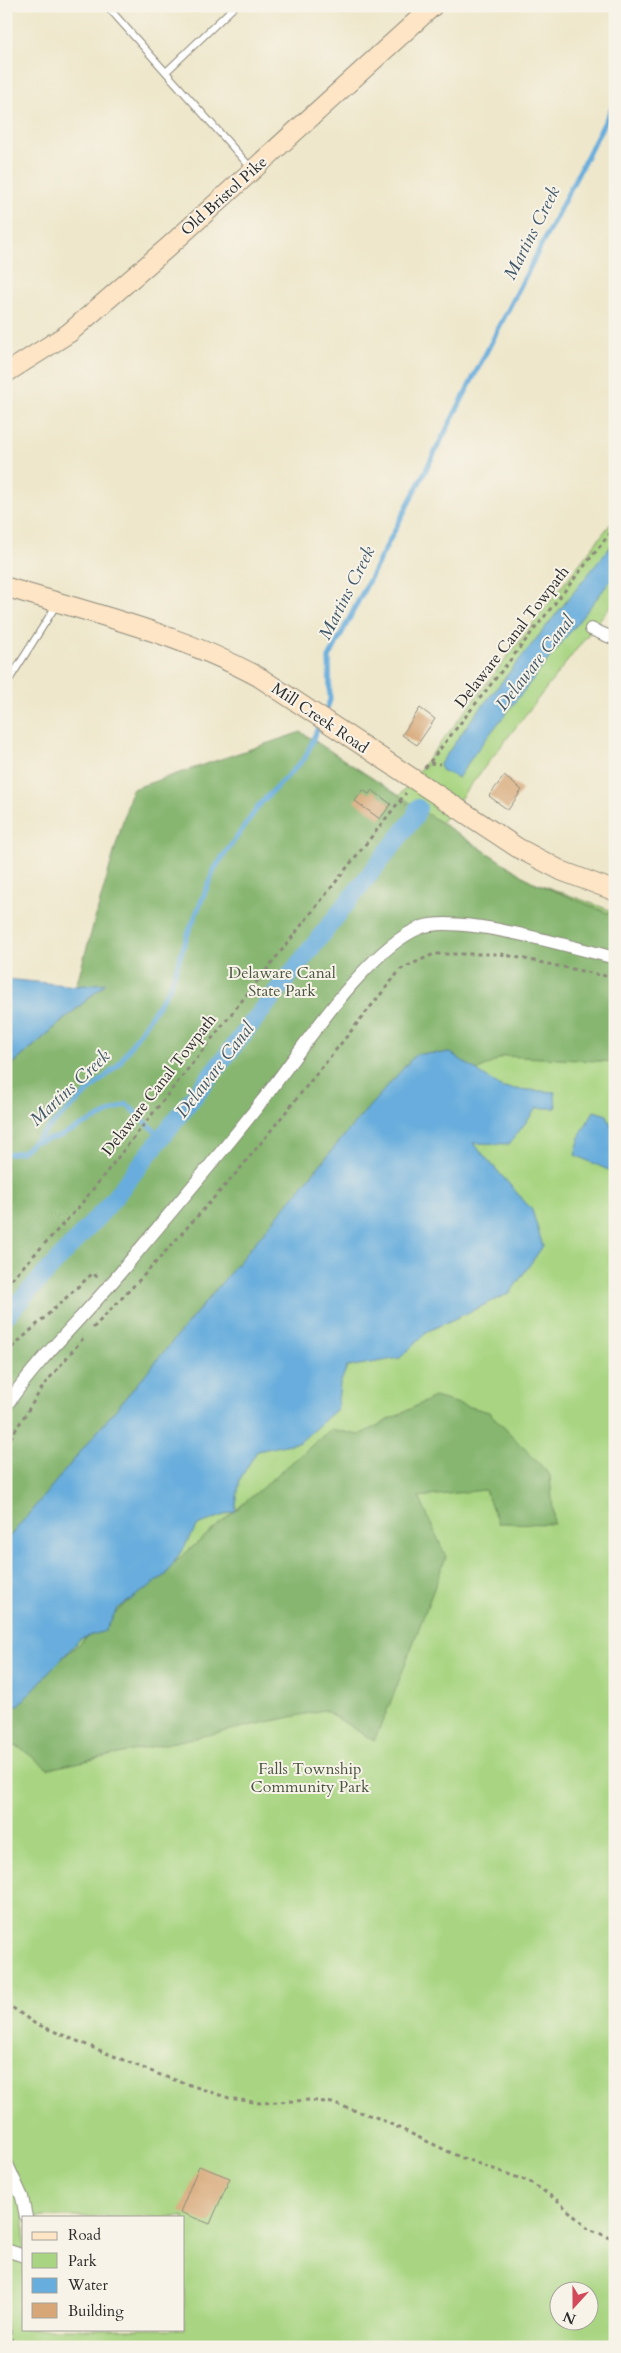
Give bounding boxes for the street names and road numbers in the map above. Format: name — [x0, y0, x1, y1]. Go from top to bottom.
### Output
street label: Old Bristol Pike — [176, 151, 272, 241]
street label: Delaware Canal Towpath — [451, 562, 573, 712]
street label: Mill Creek Road — [267, 677, 373, 759]
street label: Delaware Canal Towpath — [97, 1009, 221, 1160]

